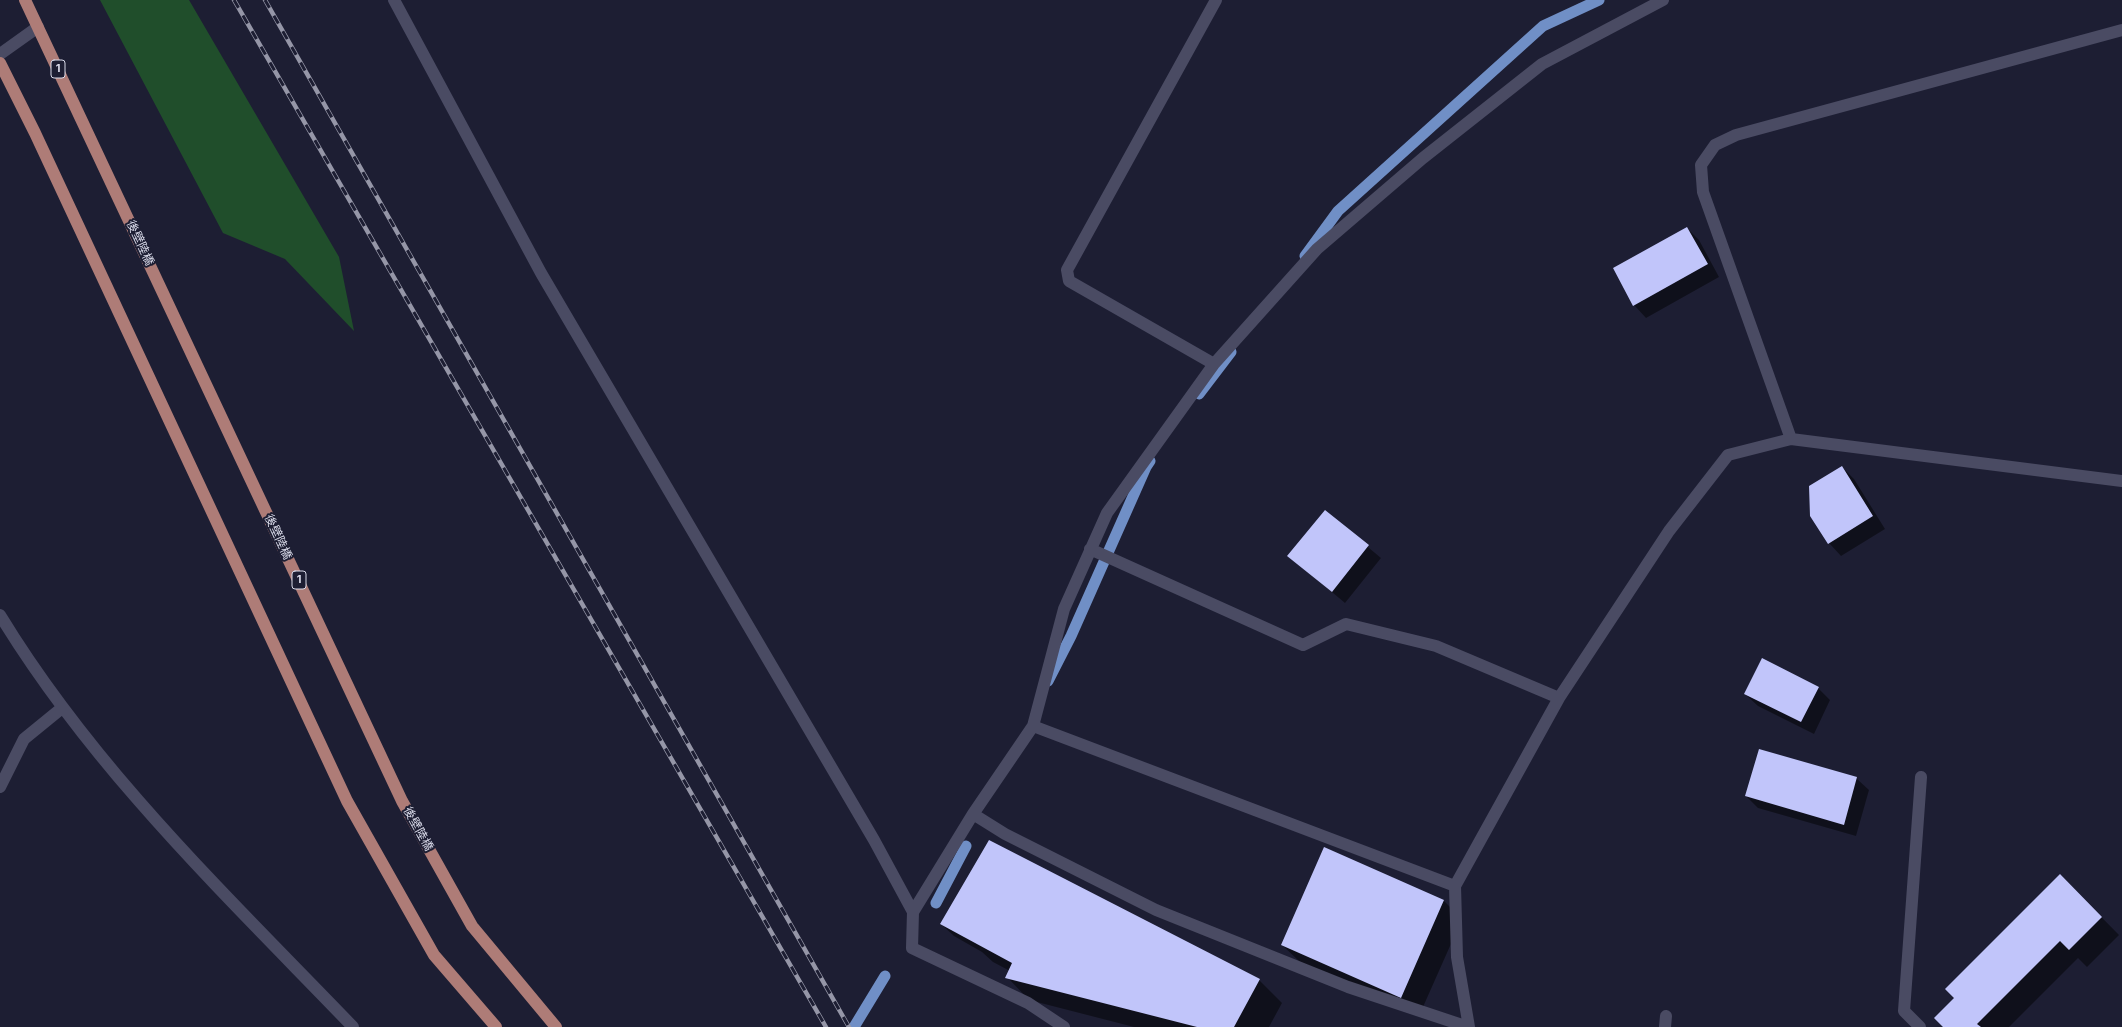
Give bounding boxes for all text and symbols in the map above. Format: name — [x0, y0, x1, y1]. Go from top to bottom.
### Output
road number: 1 — [51, 60, 65, 78]
street label: 後壁陸橋 — [123, 218, 157, 268]
street label: 後壁陸橋 — [261, 512, 295, 562]
road number: 1 — [292, 571, 306, 589]
street label: 後壁陸橋 — [400, 805, 436, 853]

